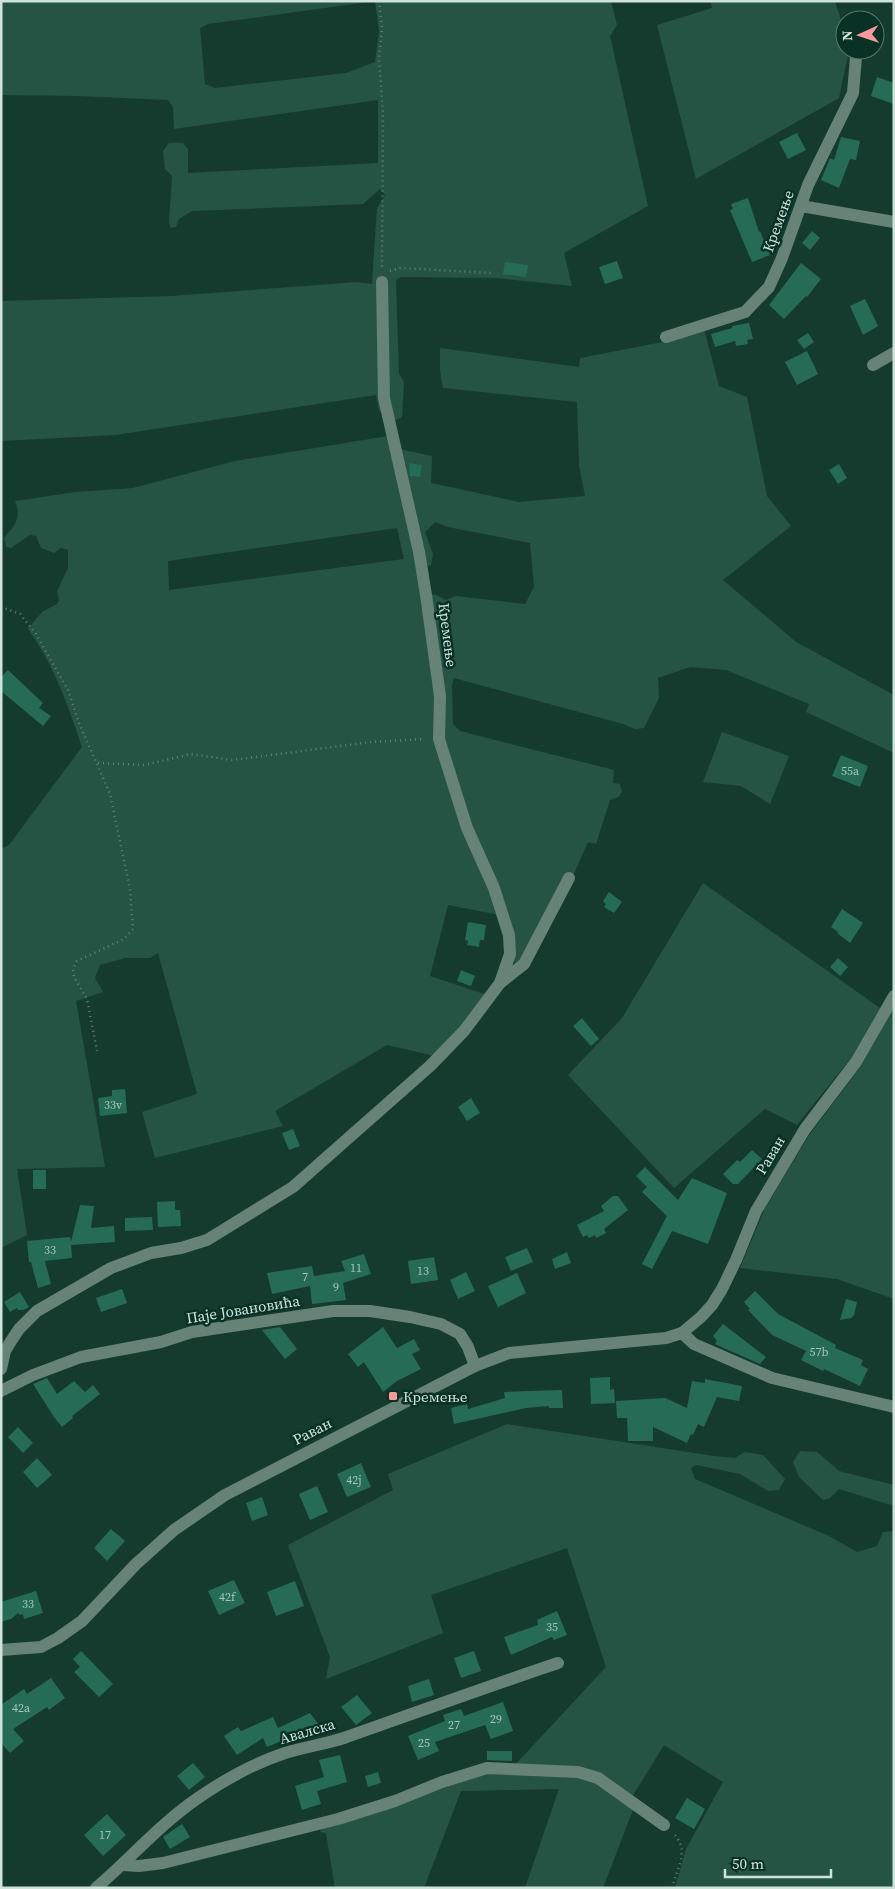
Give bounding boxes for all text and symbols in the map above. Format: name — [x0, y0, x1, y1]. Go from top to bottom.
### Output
north arrow — [835, 10, 885, 60]
text: N — [837, 30, 857, 41]
street label: Кремење — [757, 187, 799, 255]
street label: Кремење — [434, 602, 462, 669]
house number: 55a — [841, 763, 860, 779]
house number: 33v — [104, 1097, 122, 1113]
street label: Раван — [750, 1132, 790, 1178]
house number: 33 — [44, 1242, 56, 1258]
house number: 11 — [350, 1260, 362, 1276]
house number: 13 — [417, 1263, 429, 1279]
house number: 7 — [302, 1269, 308, 1285]
house number: 9 — [333, 1279, 339, 1295]
street label: Паје Јовановића — [185, 1290, 302, 1328]
house number: 57b — [810, 1344, 829, 1360]
place label: Кремење — [403, 1386, 468, 1407]
marker: Кремење — [387, 1390, 399, 1402]
street label: Раван — [289, 1412, 335, 1450]
house number: 42j — [346, 1472, 362, 1488]
house number: 42f — [219, 1589, 237, 1605]
house number: 33 — [22, 1596, 34, 1612]
house number: 35 — [546, 1619, 558, 1635]
house number: 42a — [12, 1700, 31, 1716]
house number: 29 — [490, 1711, 502, 1727]
street label: Авалска — [277, 1713, 338, 1749]
house number: 27 — [448, 1717, 460, 1733]
house number: 25 — [418, 1735, 430, 1751]
house number: 17 — [99, 1827, 111, 1843]
scale bar — [725, 1846, 831, 1878]
text: 50 m — [732, 1853, 764, 1874]

